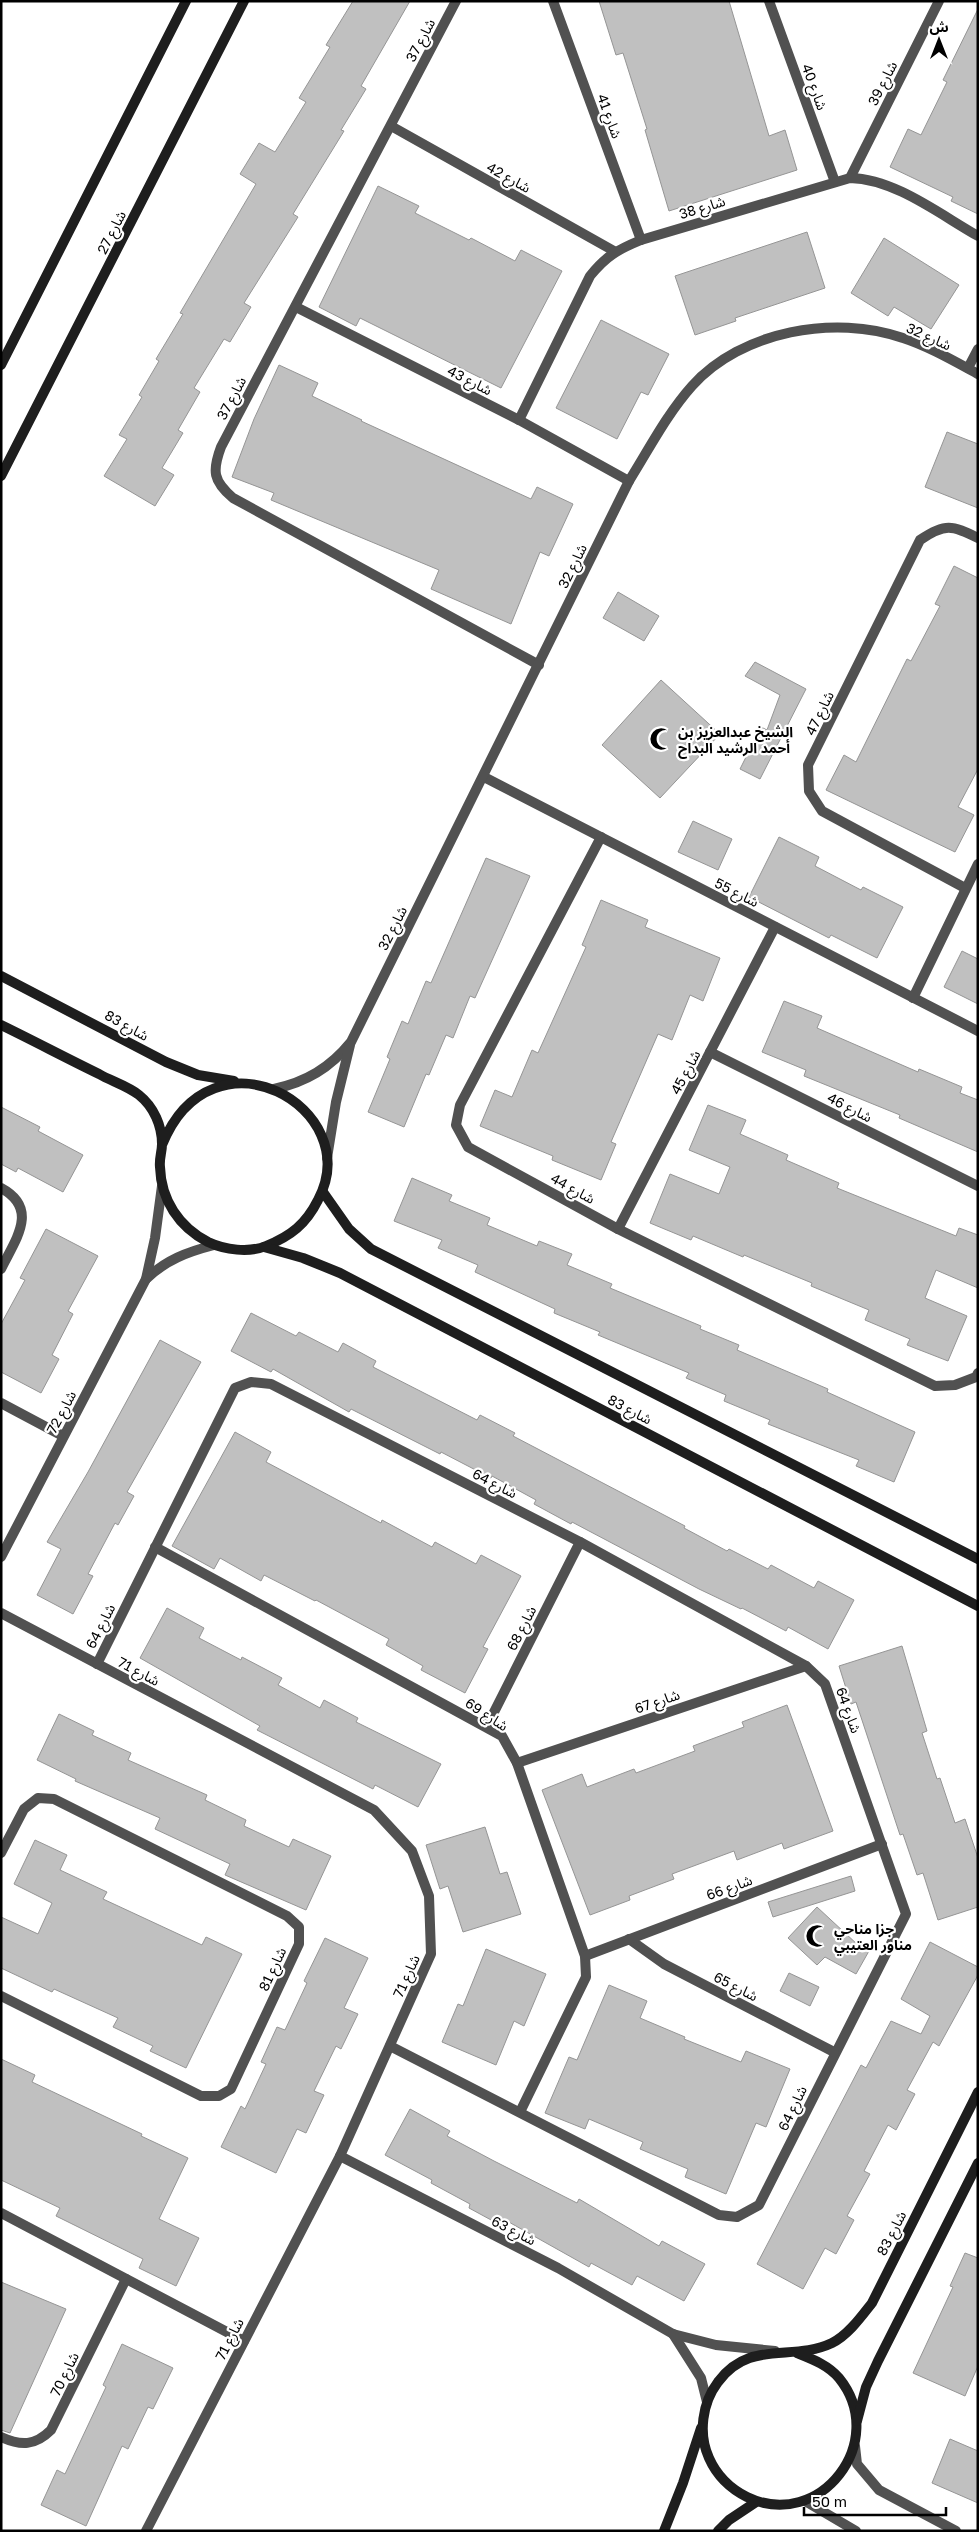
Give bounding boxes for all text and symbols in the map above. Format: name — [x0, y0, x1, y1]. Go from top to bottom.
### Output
north arrow — [914, 15, 964, 65]
street label: شارع 37 — [402, 16, 441, 66]
text: ش — [929, 18, 949, 35]
street label: شارع 39 — [864, 58, 903, 109]
street label: شارع 40 — [796, 62, 831, 114]
street label: شارع 41 — [591, 91, 626, 142]
street label: شارع 42 — [483, 158, 534, 199]
street label: شارع 38 — [677, 192, 728, 225]
street label: شارع 27 — [93, 207, 132, 258]
street label: شارع 32 — [903, 319, 954, 356]
street label: شارع 43 — [444, 362, 495, 401]
street label: شارع 37 — [213, 374, 252, 424]
street label: شارع 32 — [554, 541, 593, 592]
street label: شارع 47 — [801, 688, 840, 739]
place label: الشيخ عبدالعزيز بن أحمد الرشيد البداح — [678, 723, 793, 759]
mosque icon: الشيخ عبدالعزيز بن أحمد الرشيد البداح — [648, 726, 674, 752]
street label: شارع 55 — [711, 874, 762, 913]
street label: شارع 32 — [374, 903, 413, 954]
street label: شارع 83 — [101, 1006, 152, 1047]
street label: شارع 45 — [666, 1047, 706, 1098]
street label: شارع 46 — [823, 1089, 875, 1128]
street label: شارع 44 — [546, 1169, 598, 1210]
street label: شارع 72 — [43, 1388, 82, 1438]
street label: شارع 83 — [604, 1390, 655, 1430]
street label: شارع 64 — [468, 1465, 520, 1504]
street label: شارع 64 — [82, 1601, 121, 1653]
street label: شارع 68 — [503, 1603, 542, 1655]
street label: شارع 71 — [114, 1653, 163, 1692]
street label: شارع 67 — [632, 1685, 683, 1719]
street label: شارع 64 — [830, 1685, 865, 1736]
street label: شارع 69 — [461, 1694, 512, 1737]
street label: شارع 66 — [704, 1871, 755, 1906]
place label: جزا مناحي مناور العتيبي — [834, 1920, 912, 1956]
mosque icon: جزا مناحي مناور العتيبي — [804, 1923, 830, 1949]
street label: شارع 81 — [255, 1944, 292, 1995]
street label: شارع 71 — [389, 1952, 426, 2001]
street label: شارع 65 — [710, 1968, 761, 2007]
street label: شارع 64 — [774, 2083, 813, 2135]
street label: شارع 83 — [873, 2208, 912, 2259]
street label: شارع 63 — [488, 2212, 539, 2251]
street label: شارع 71 — [211, 2315, 249, 2364]
street label: شارع 70 — [46, 2349, 85, 2400]
scale bar — [804, 2484, 946, 2516]
text: 50 m — [812, 2492, 847, 2510]

